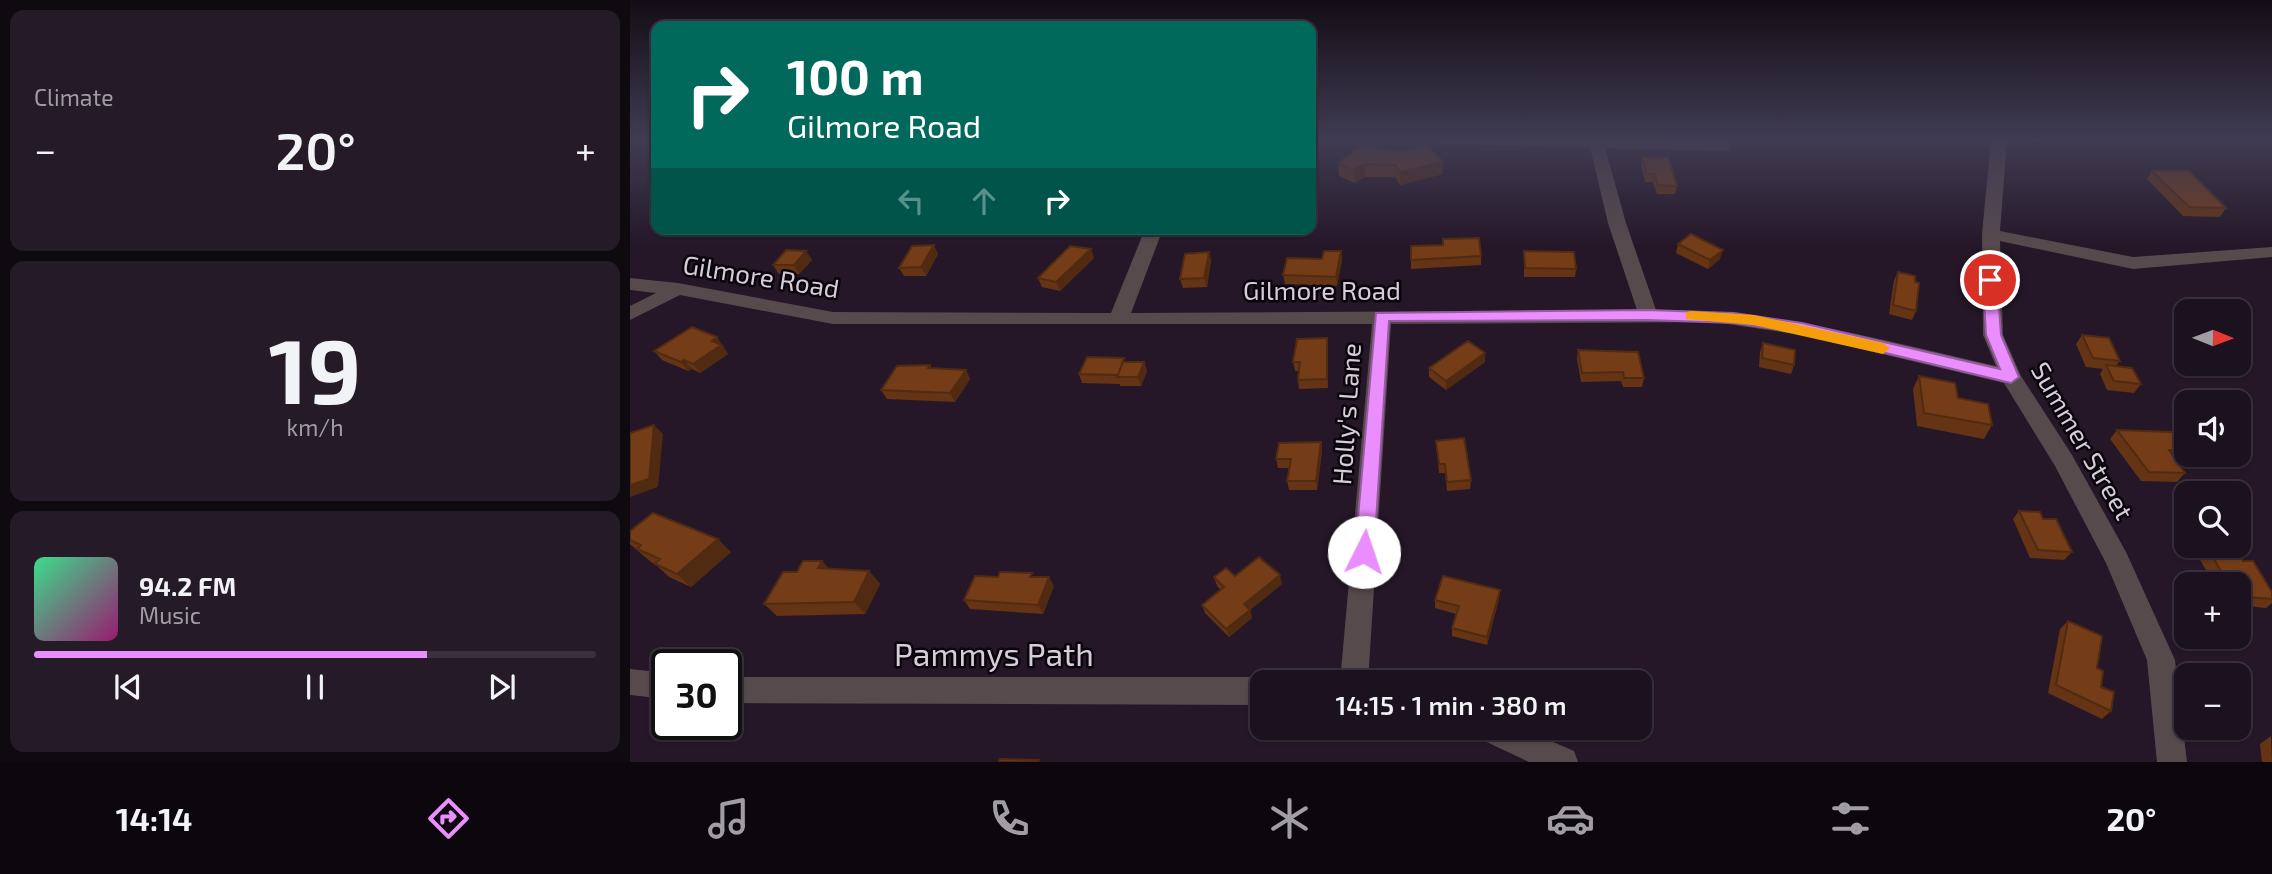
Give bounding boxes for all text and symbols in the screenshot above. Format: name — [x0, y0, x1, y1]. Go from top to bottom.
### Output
text: 100 m — [787, 46, 924, 105]
icon: right — [672, 49, 763, 140]
text: Climate — [34, 83, 114, 111]
text: Gilmore Road — [787, 106, 981, 144]
text: 20° — [275, 118, 356, 180]
text: − — [34, 126, 56, 172]
text: + — [575, 126, 596, 172]
icon: left — [892, 182, 930, 220]
icon: ahead — [965, 182, 1003, 220]
icon: right — [1038, 182, 1076, 220]
street label: Gilmore Road — [681, 248, 842, 303]
pin — [1960, 250, 2020, 310]
icon: arrive — [1971, 261, 2009, 299]
street label: Gilmore Road — [1243, 274, 1401, 305]
north arrow — [2174, 299, 2250, 376]
map controls — [2174, 299, 2251, 740]
text: 19 — [268, 313, 362, 422]
street label: Holly's Lane — [1325, 342, 1366, 486]
street label: Summer Street — [2026, 356, 2141, 525]
button: sound — [2174, 390, 2251, 467]
text: km/h — [286, 413, 344, 441]
button: search — [2174, 481, 2251, 558]
position arrow — [1327, 515, 1401, 589]
text: 94.2 FM — [139, 570, 236, 601]
button: + — [2174, 572, 2251, 649]
text: Music — [139, 601, 201, 629]
street label: Pammys Path — [894, 634, 1094, 672]
speed limit sign: 30 — [651, 649, 742, 740]
button: − — [2174, 663, 2251, 740]
icon: previous — [109, 668, 147, 706]
icon: pause — [296, 668, 334, 706]
icon: next — [483, 668, 521, 706]
text: 14:15 · 1 min · 380 m — [1335, 689, 1567, 720]
icon: directions — [424, 794, 473, 843]
icon: music — [704, 794, 753, 843]
icon: phone — [985, 794, 1034, 843]
icon: climate — [1265, 794, 1314, 843]
icon: car — [1546, 794, 1595, 843]
icon: filters — [1826, 794, 1875, 843]
text: 14:14 — [116, 799, 192, 837]
text: 20° — [2106, 799, 2156, 837]

